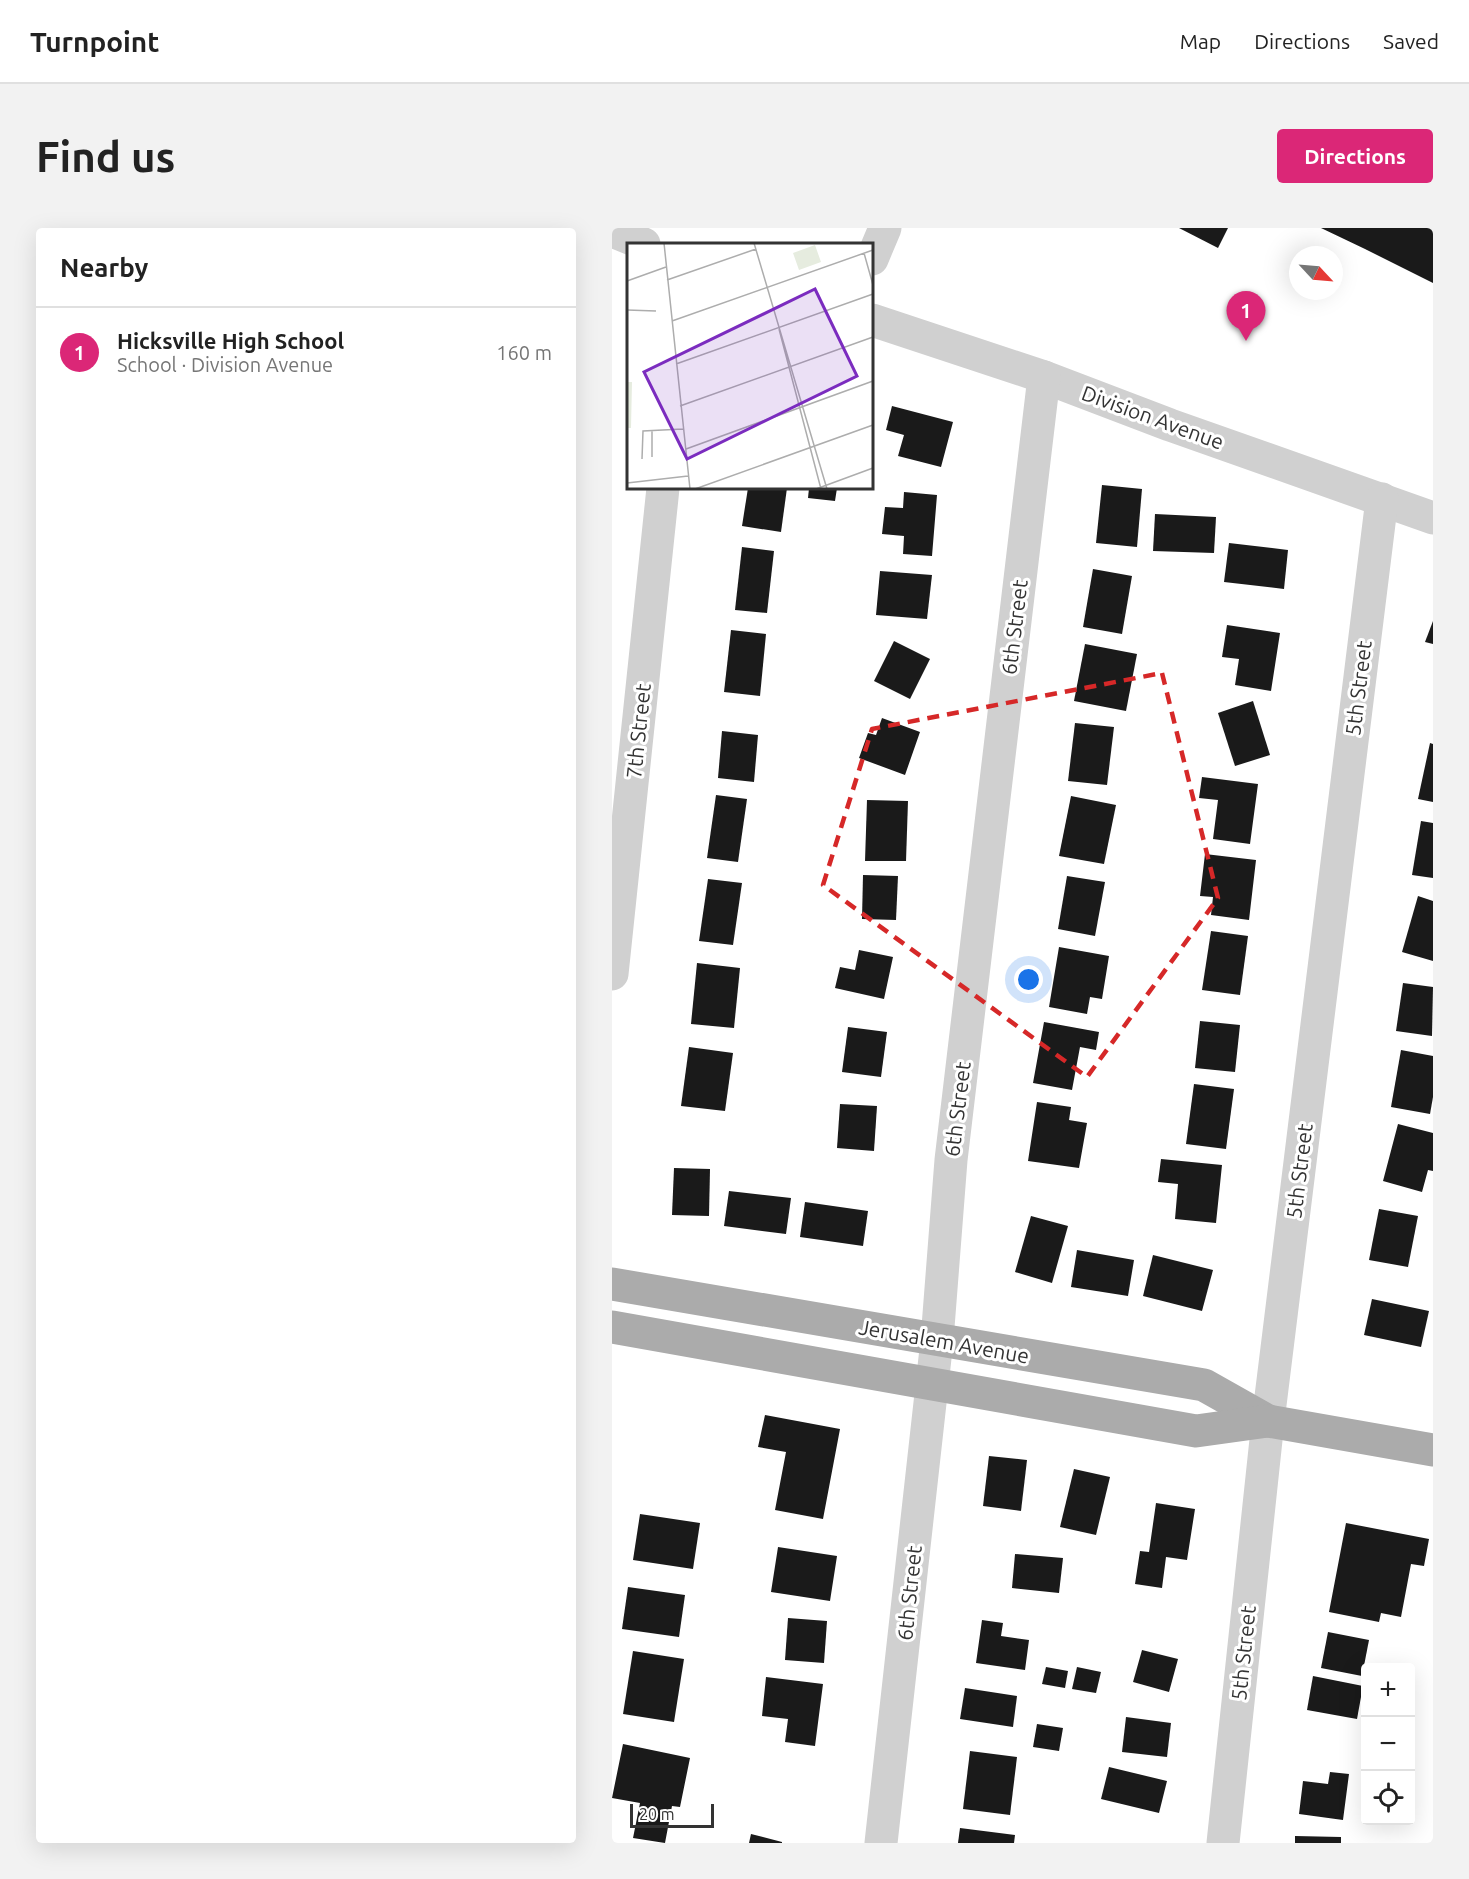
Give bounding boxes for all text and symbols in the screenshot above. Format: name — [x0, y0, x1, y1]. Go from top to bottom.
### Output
text: Turnpoint — [30, 26, 159, 57]
text: Map — [1180, 29, 1221, 53]
text: Directions — [1254, 29, 1350, 53]
text: Saved — [1383, 29, 1439, 53]
button: Directions — [1277, 129, 1433, 183]
text: Find us — [36, 133, 175, 180]
inset map — [627, 243, 873, 489]
north arrow — [1289, 246, 1343, 300]
text: Nearby — [60, 253, 148, 282]
pin: 1 — [1226, 291, 1266, 341]
text: Hicksville High School — [117, 328, 344, 353]
text: 1 — [74, 341, 85, 364]
text: 160 m — [496, 341, 552, 364]
text: School · Division Avenue — [117, 353, 333, 376]
street label: Division Avenue — [1079, 380, 1227, 454]
street label: 6th Street — [996, 578, 1032, 676]
street label: 5th Street — [1340, 639, 1376, 737]
street label: 7th Street — [621, 682, 655, 780]
your location — [1014, 965, 1043, 994]
street label: 6th Street — [939, 1060, 975, 1158]
street label: 5th Street — [1281, 1122, 1317, 1220]
street label: Jerusalem Avenue — [857, 1314, 1031, 1368]
street label: 6th Street — [892, 1544, 926, 1642]
street label: 5th Street — [1226, 1604, 1260, 1702]
map controls — [1361, 1663, 1415, 1825]
button: + — [1361, 1663, 1415, 1717]
button: − — [1361, 1717, 1415, 1771]
button: locate — [1361, 1771, 1415, 1825]
scale bar — [630, 1801, 714, 1828]
text: 20 m — [639, 1805, 675, 1823]

